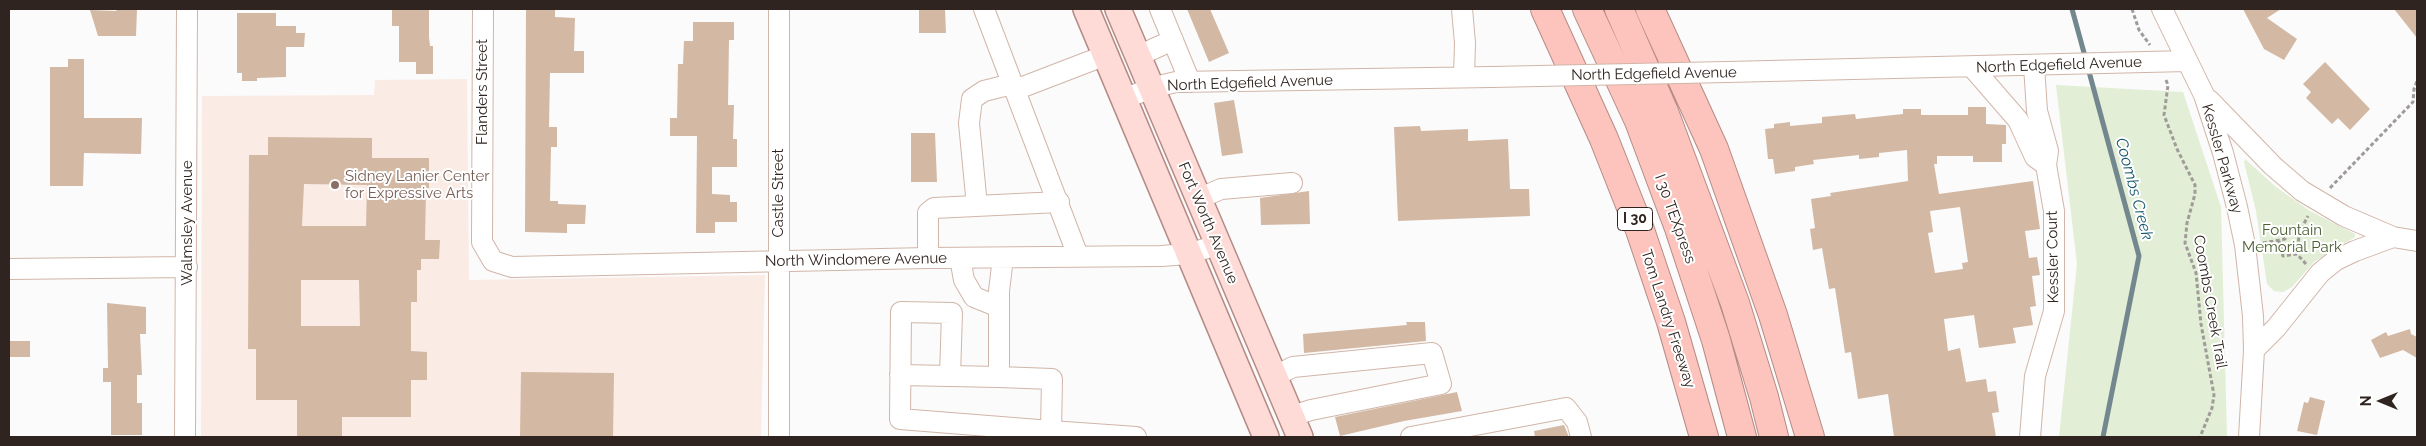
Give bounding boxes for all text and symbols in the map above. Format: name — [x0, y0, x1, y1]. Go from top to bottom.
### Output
street label: Flanders Street — [473, 39, 491, 145]
street label: North Edgefield Avenue — [1976, 53, 2142, 77]
street label: North Edgefield Avenue — [1571, 64, 1737, 84]
street label: North Edgefield Avenue — [1167, 71, 1333, 95]
street label: Kessler Parkway — [2198, 102, 2246, 216]
water label: Coombs Creek — [2111, 136, 2157, 242]
street label: Castle Street — [769, 148, 787, 238]
street label: Fort Worth Avenue — [1174, 159, 1242, 287]
street label: Walmsley Avenue — [178, 160, 196, 286]
place label: Sidney Lanier Center for Expressive Arts — [345, 167, 490, 202]
street label: I 30 TEXpress — [1651, 172, 1699, 266]
marker: Sidney Lanier Center for Expressive Arts — [329, 179, 341, 191]
road number: I 30 — [1618, 208, 1652, 230]
street label: Kessler Court — [2043, 210, 2063, 304]
park label: Fountain Memorial Park — [2242, 221, 2342, 256]
street label: Coombs Creek Trail — [2189, 234, 2231, 370]
street label: Tom Landry Freeway — [1637, 247, 1699, 391]
street label: North Windomere Avenue — [765, 249, 947, 271]
north arrow — [2356, 376, 2406, 426]
text: N — [2358, 396, 2374, 406]

